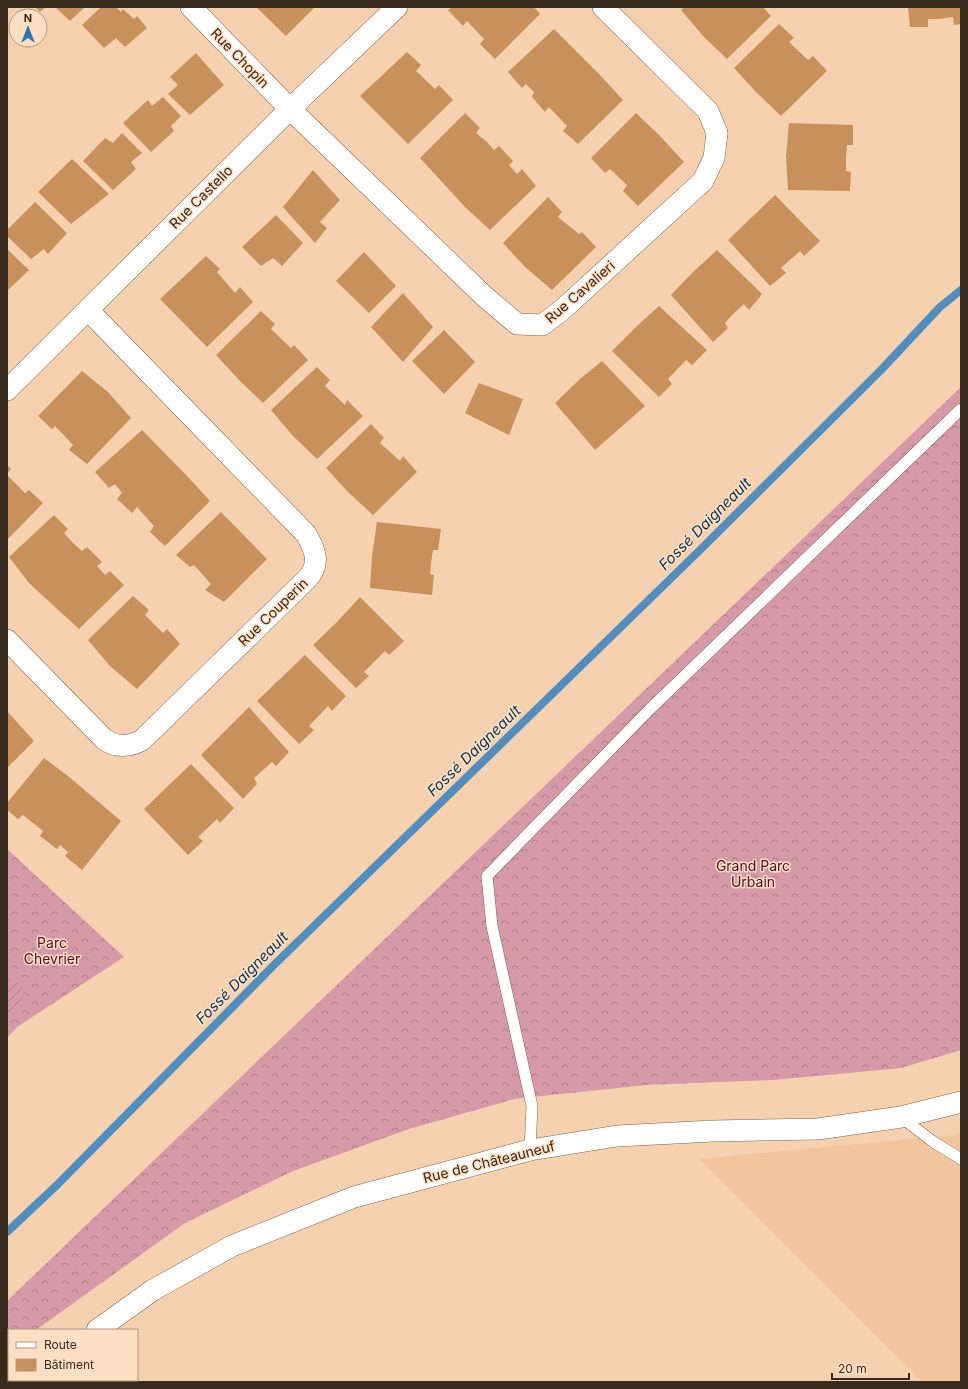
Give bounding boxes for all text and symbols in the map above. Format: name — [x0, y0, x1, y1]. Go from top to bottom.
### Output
north arrow — [8, 8, 48, 48]
text: N — [24, 11, 32, 25]
street label: Rue Chopin — [208, 24, 273, 91]
street label: Rue Castello — [165, 161, 236, 232]
street label: Rue Cavalieri — [541, 257, 618, 326]
water label: Fossé Daigneault — [654, 473, 756, 574]
street label: Rue Couperin — [234, 574, 311, 649]
water label: Fossé Daigneault — [423, 700, 525, 800]
park label: Grand Parc Urbain — [716, 857, 790, 890]
water label: Fossé Daigneault — [191, 927, 293, 1028]
park label: Parc Chevrier — [24, 934, 80, 967]
street label: Rue de Châteauneuf — [421, 1137, 557, 1186]
legend — [8, 1329, 138, 1381]
text: Route — [44, 1337, 77, 1352]
scale bar — [832, 1355, 909, 1381]
text: Bâtiment — [44, 1357, 94, 1372]
text: 20 m — [838, 1361, 867, 1376]

